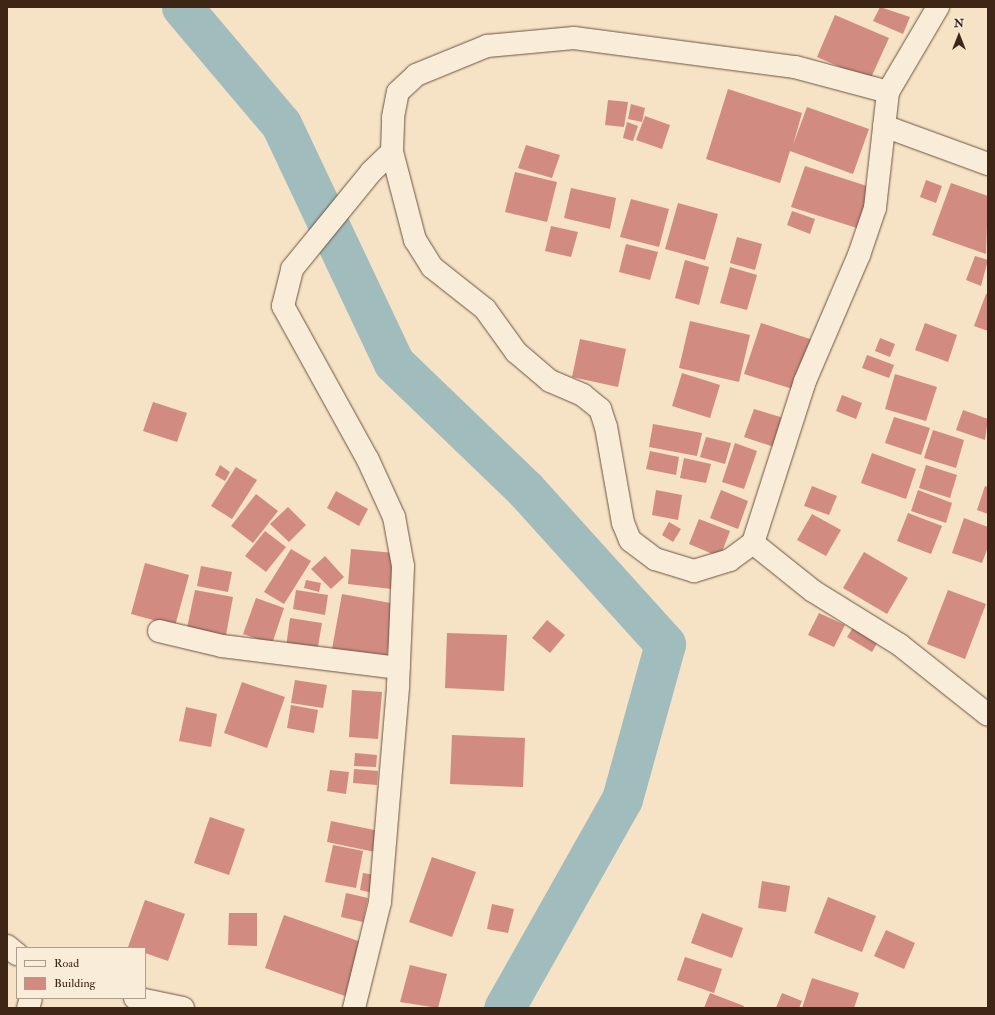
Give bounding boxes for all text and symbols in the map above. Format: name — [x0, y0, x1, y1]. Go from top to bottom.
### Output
north arrow — [939, 16, 979, 56]
text: N — [954, 17, 964, 30]
legend — [16, 947, 146, 999]
text: Road — [54, 956, 79, 971]
text: Building — [54, 976, 95, 991]

